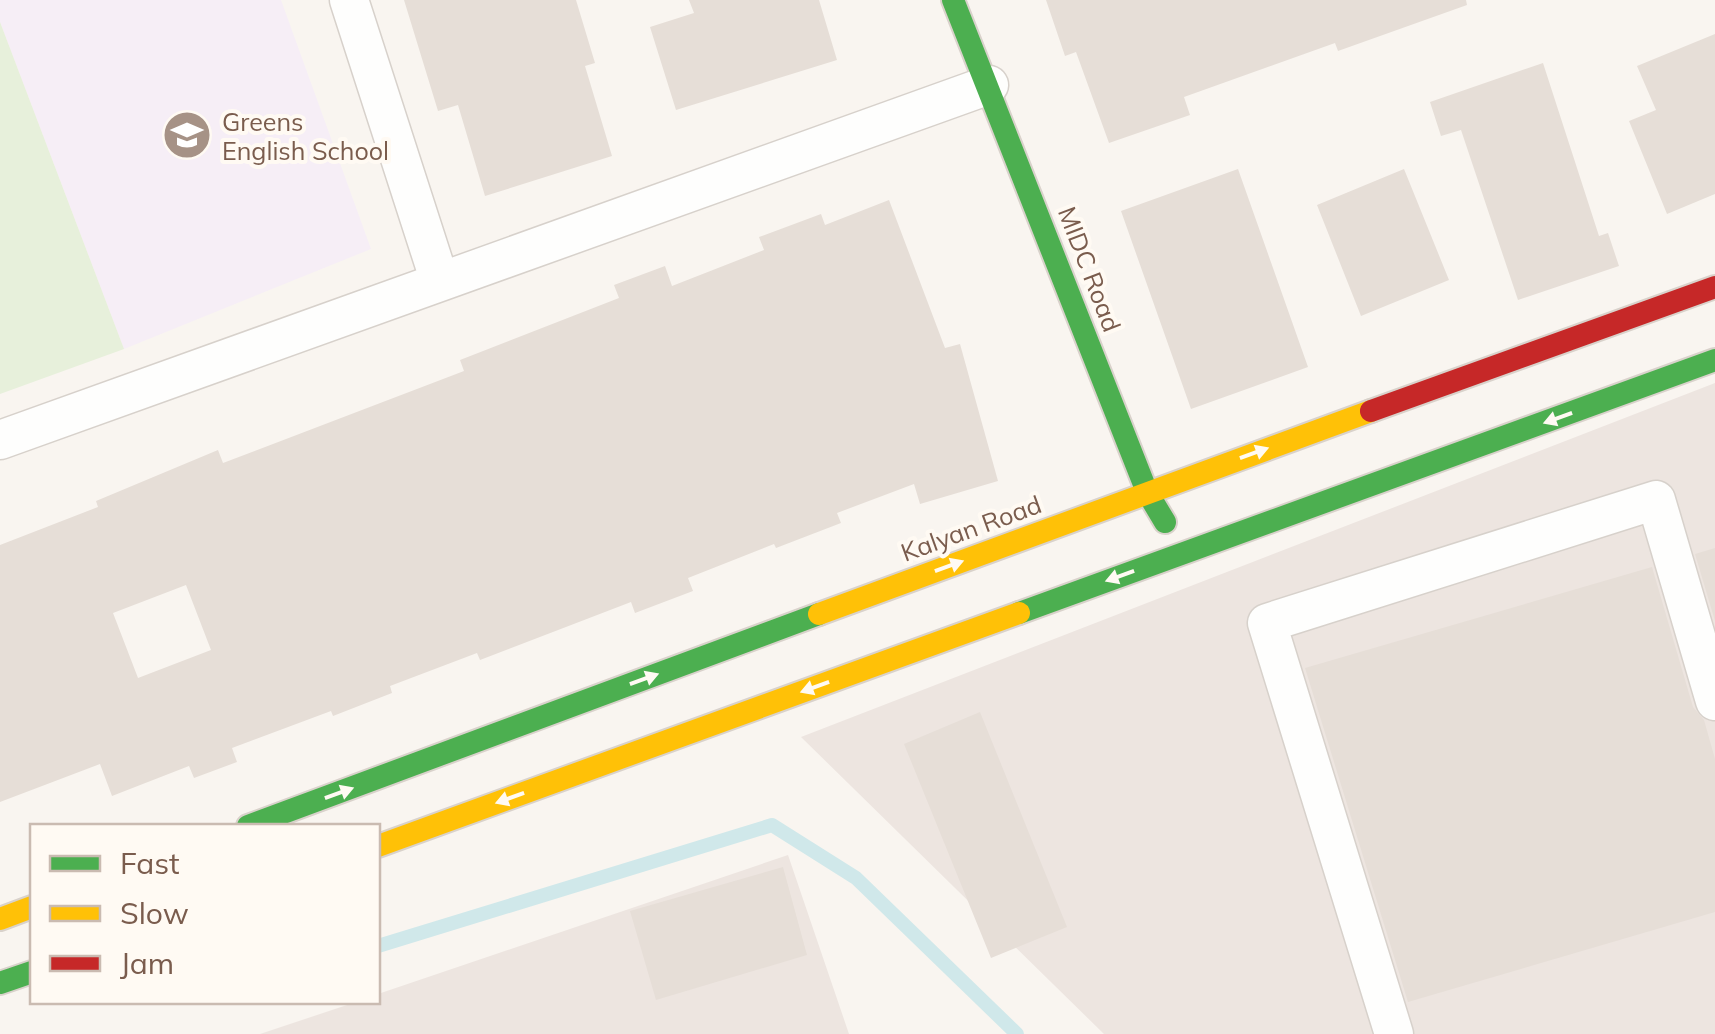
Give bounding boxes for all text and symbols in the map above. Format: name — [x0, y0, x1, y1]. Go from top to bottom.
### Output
place label: Greens English School — [222, 106, 389, 166]
school or university icon: Greens English School — [161, 109, 213, 161]
street label: MIDC Road — [1052, 202, 1128, 336]
one-way arrow — [1542, 411, 1572, 426]
one-way arrow — [1239, 445, 1269, 460]
street label: Kalyan Road — [896, 488, 1046, 568]
one-way arrow — [934, 558, 964, 573]
one-way arrow — [1105, 569, 1135, 584]
one-way arrow — [629, 671, 659, 686]
one-way arrow — [800, 680, 830, 695]
one-way arrow — [325, 784, 355, 800]
one-way arrow — [494, 791, 524, 806]
legend — [30, 824, 380, 1004]
text: Fast — [120, 844, 180, 882]
text: Slow — [120, 894, 189, 932]
text: Jam — [120, 944, 174, 982]

